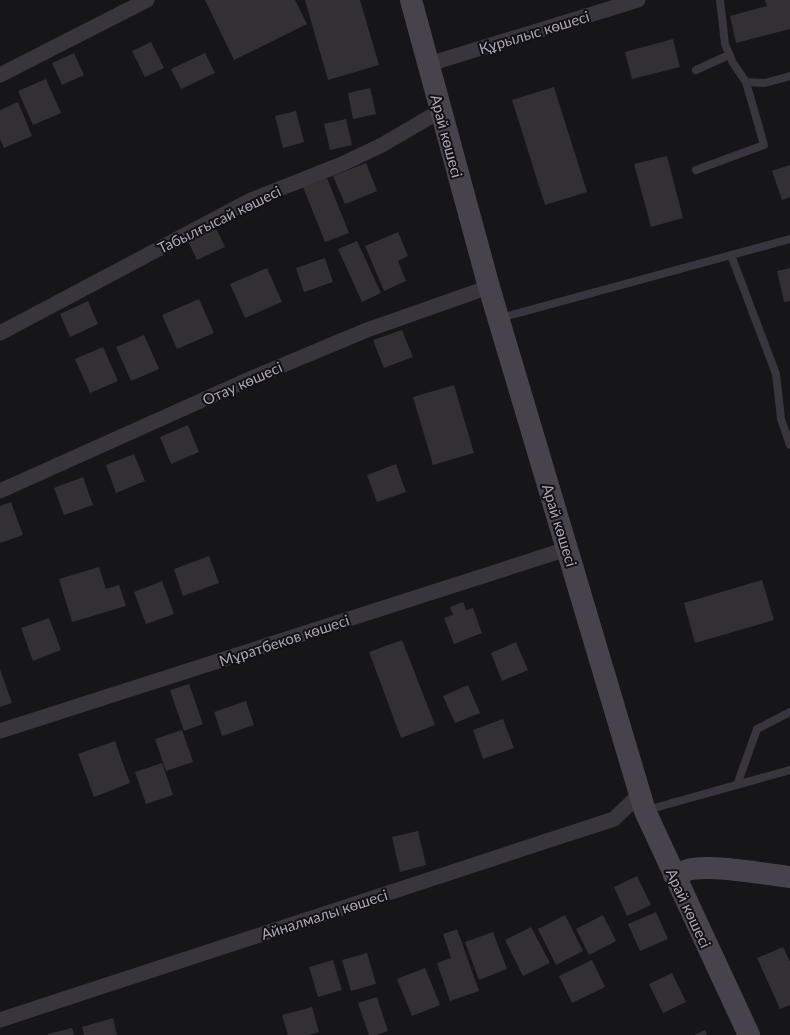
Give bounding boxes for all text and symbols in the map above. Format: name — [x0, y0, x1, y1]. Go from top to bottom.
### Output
street label: Құрылыс көшесі — [477, 7, 591, 57]
street label: Арай көшесі — [427, 92, 467, 180]
street label: Табылғысай көшесі — [154, 181, 284, 257]
street label: Отау көшесі — [199, 357, 285, 409]
street label: Арай көшесі — [539, 482, 581, 568]
street label: Мұратбеков көшесі — [217, 610, 351, 670]
street label: Арай көшесі — [663, 865, 715, 951]
street label: Айналмалы көшесі — [259, 885, 389, 943]

